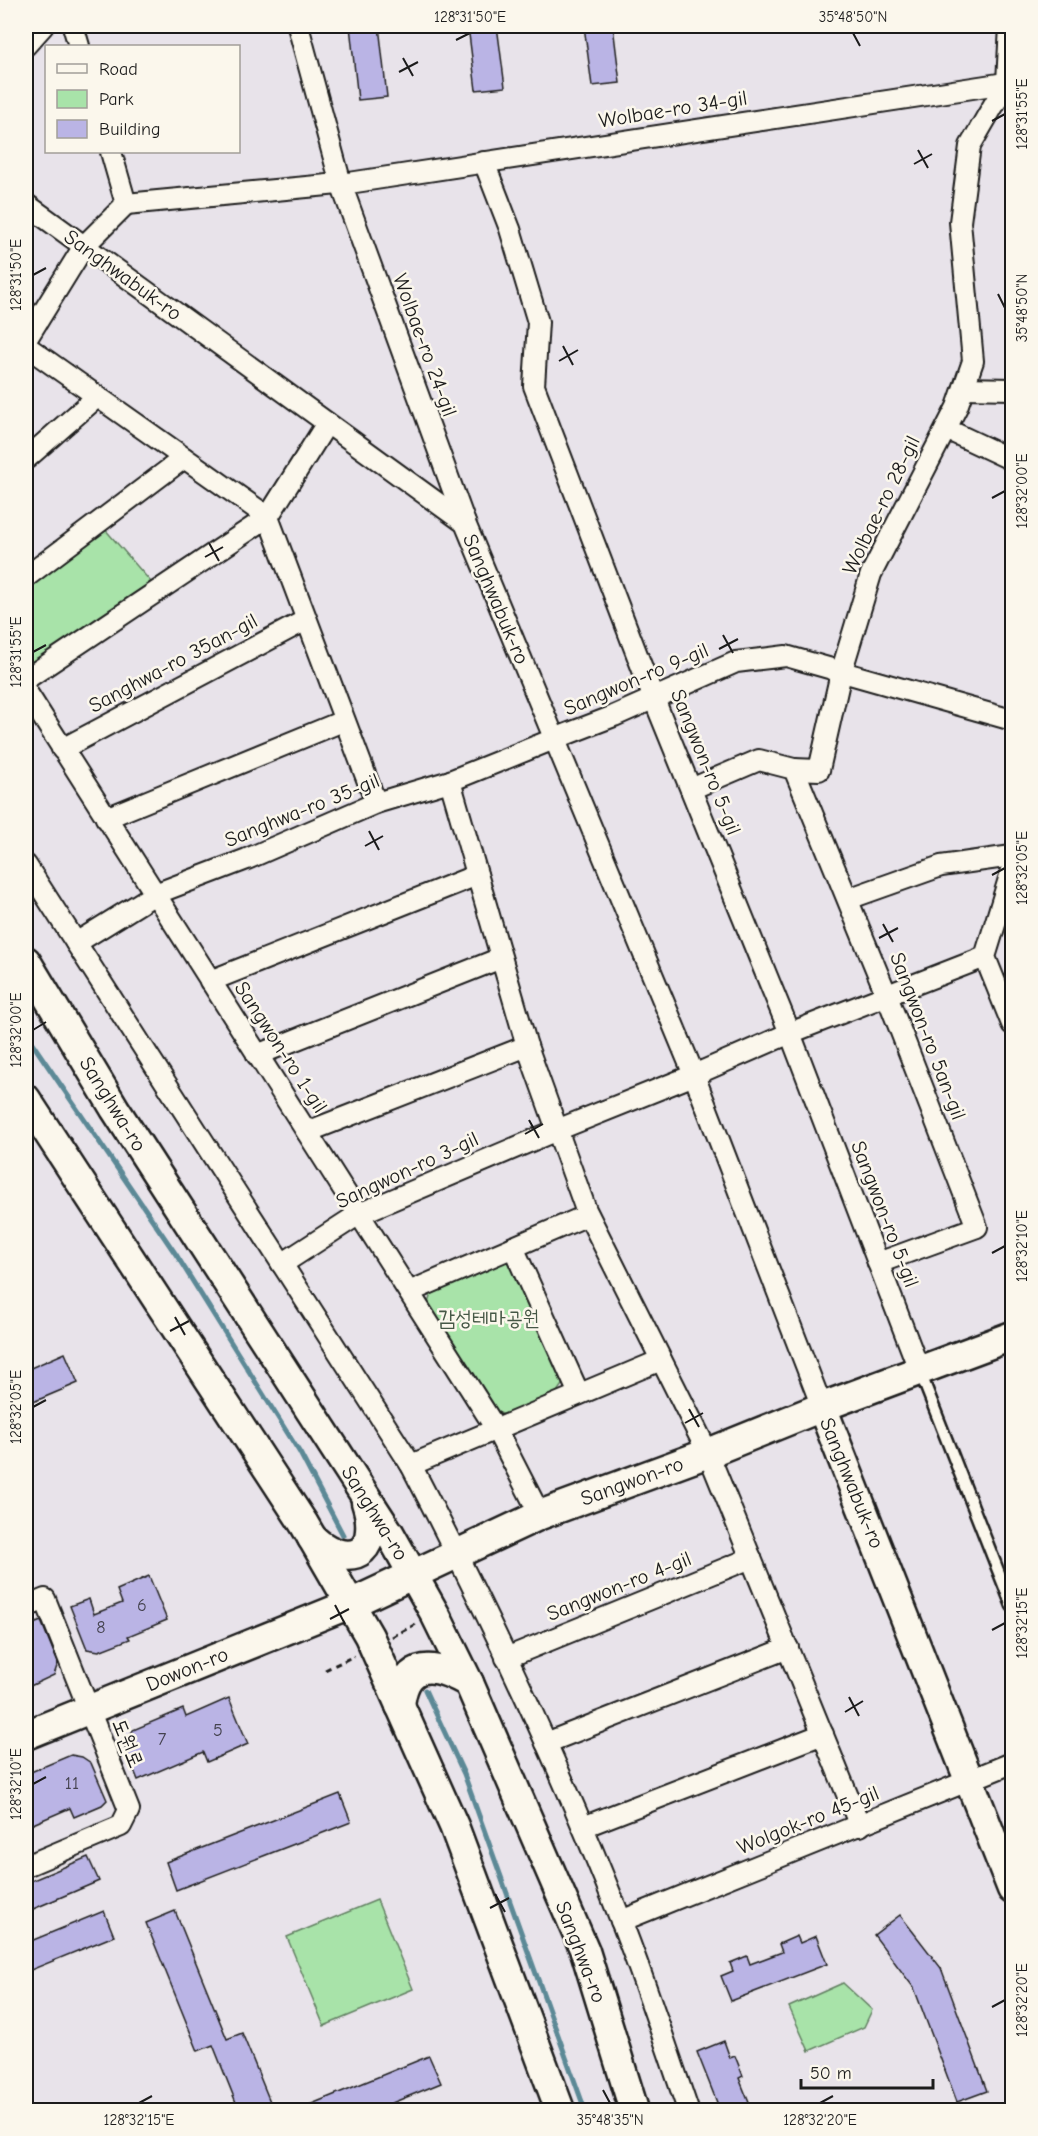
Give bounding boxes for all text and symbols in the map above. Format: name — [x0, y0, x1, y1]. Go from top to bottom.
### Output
text: 128°31'50"E — [434, 8, 506, 26]
text: 35°48'50"N — [819, 8, 887, 26]
legend — [45, 45, 240, 153]
text: Road — [99, 59, 138, 80]
text: 128°31'55"E — [1013, 78, 1031, 150]
street label: Wolbae-ro 34-gil — [597, 85, 749, 133]
text: Park — [99, 89, 134, 110]
text: Building — [99, 119, 161, 140]
street label: Sanghwabuk-ro — [60, 224, 186, 326]
text: 128°31'50"E — [7, 239, 25, 311]
street label: Wolbae-ro 24-gil — [388, 270, 462, 420]
text: 35°48'50"N — [1013, 274, 1031, 342]
street label: Wolbae-ro 28-gil — [837, 432, 925, 578]
text: 128°32'00"E — [1013, 453, 1031, 529]
street label: Sanghwabuk-ro — [458, 530, 534, 668]
street label: Sanghwa-ro 35an-gil — [85, 608, 261, 718]
text: 128°31'55"E — [7, 616, 25, 688]
street label: Sangwon-ro 9-gil — [560, 638, 712, 720]
street label: Sangwon-ro 5-gil — [666, 686, 746, 838]
street label: Sanghwa-ro 35-gil — [221, 768, 383, 852]
text: 128°32'05"E — [1013, 831, 1031, 905]
street label: Sangwon-ro 5an-gil — [885, 949, 971, 1123]
street label: Sangwon-ro 1-gil — [230, 977, 332, 1117]
text: 128°32'00"E — [7, 992, 25, 1068]
street label: Sanghwa-ro — [74, 1052, 152, 1156]
street label: Sangwon-ro 3-gil — [332, 1127, 482, 1213]
street label: Sangwon-ro 5-gil — [846, 1137, 924, 1291]
text: 128°32'10"E — [1013, 1210, 1031, 1282]
park label: 감성테마공원 — [438, 1306, 540, 1330]
text: 128°32'05"E — [7, 1370, 25, 1444]
street label: Sanghwabuk-ro — [815, 1414, 889, 1552]
street label: Sangwon-ro — [577, 1451, 687, 1511]
street label: Sanghwa-ro — [336, 1461, 414, 1565]
street label: Sangwon-ro 4-gil — [543, 1546, 695, 1626]
text: 128°32'15"E — [1013, 1588, 1031, 1658]
house number: 6 — [137, 1595, 147, 1616]
house number: 8 — [96, 1617, 106, 1638]
street label: Dowon-ro — [142, 1642, 232, 1696]
street label: 도원로 — [107, 1715, 149, 1771]
house number: 5 — [213, 1720, 223, 1741]
house number: 7 — [158, 1729, 167, 1750]
text: 128°32'10"E — [7, 1748, 25, 1820]
house number: 11 — [65, 1773, 79, 1794]
street label: Wolgok-ro 45-gil — [734, 1781, 882, 1859]
street label: Sanghwa-ro — [551, 1898, 611, 2006]
text: 128°32'20"E — [1013, 1963, 1031, 2037]
scale bar — [801, 2052, 933, 2090]
text: 50 m — [810, 2063, 852, 2084]
text: 128°32'15"E — [104, 2111, 174, 2129]
text: 35°48'35"N — [576, 2111, 644, 2129]
text: 128°32'20"E — [783, 2111, 857, 2129]

